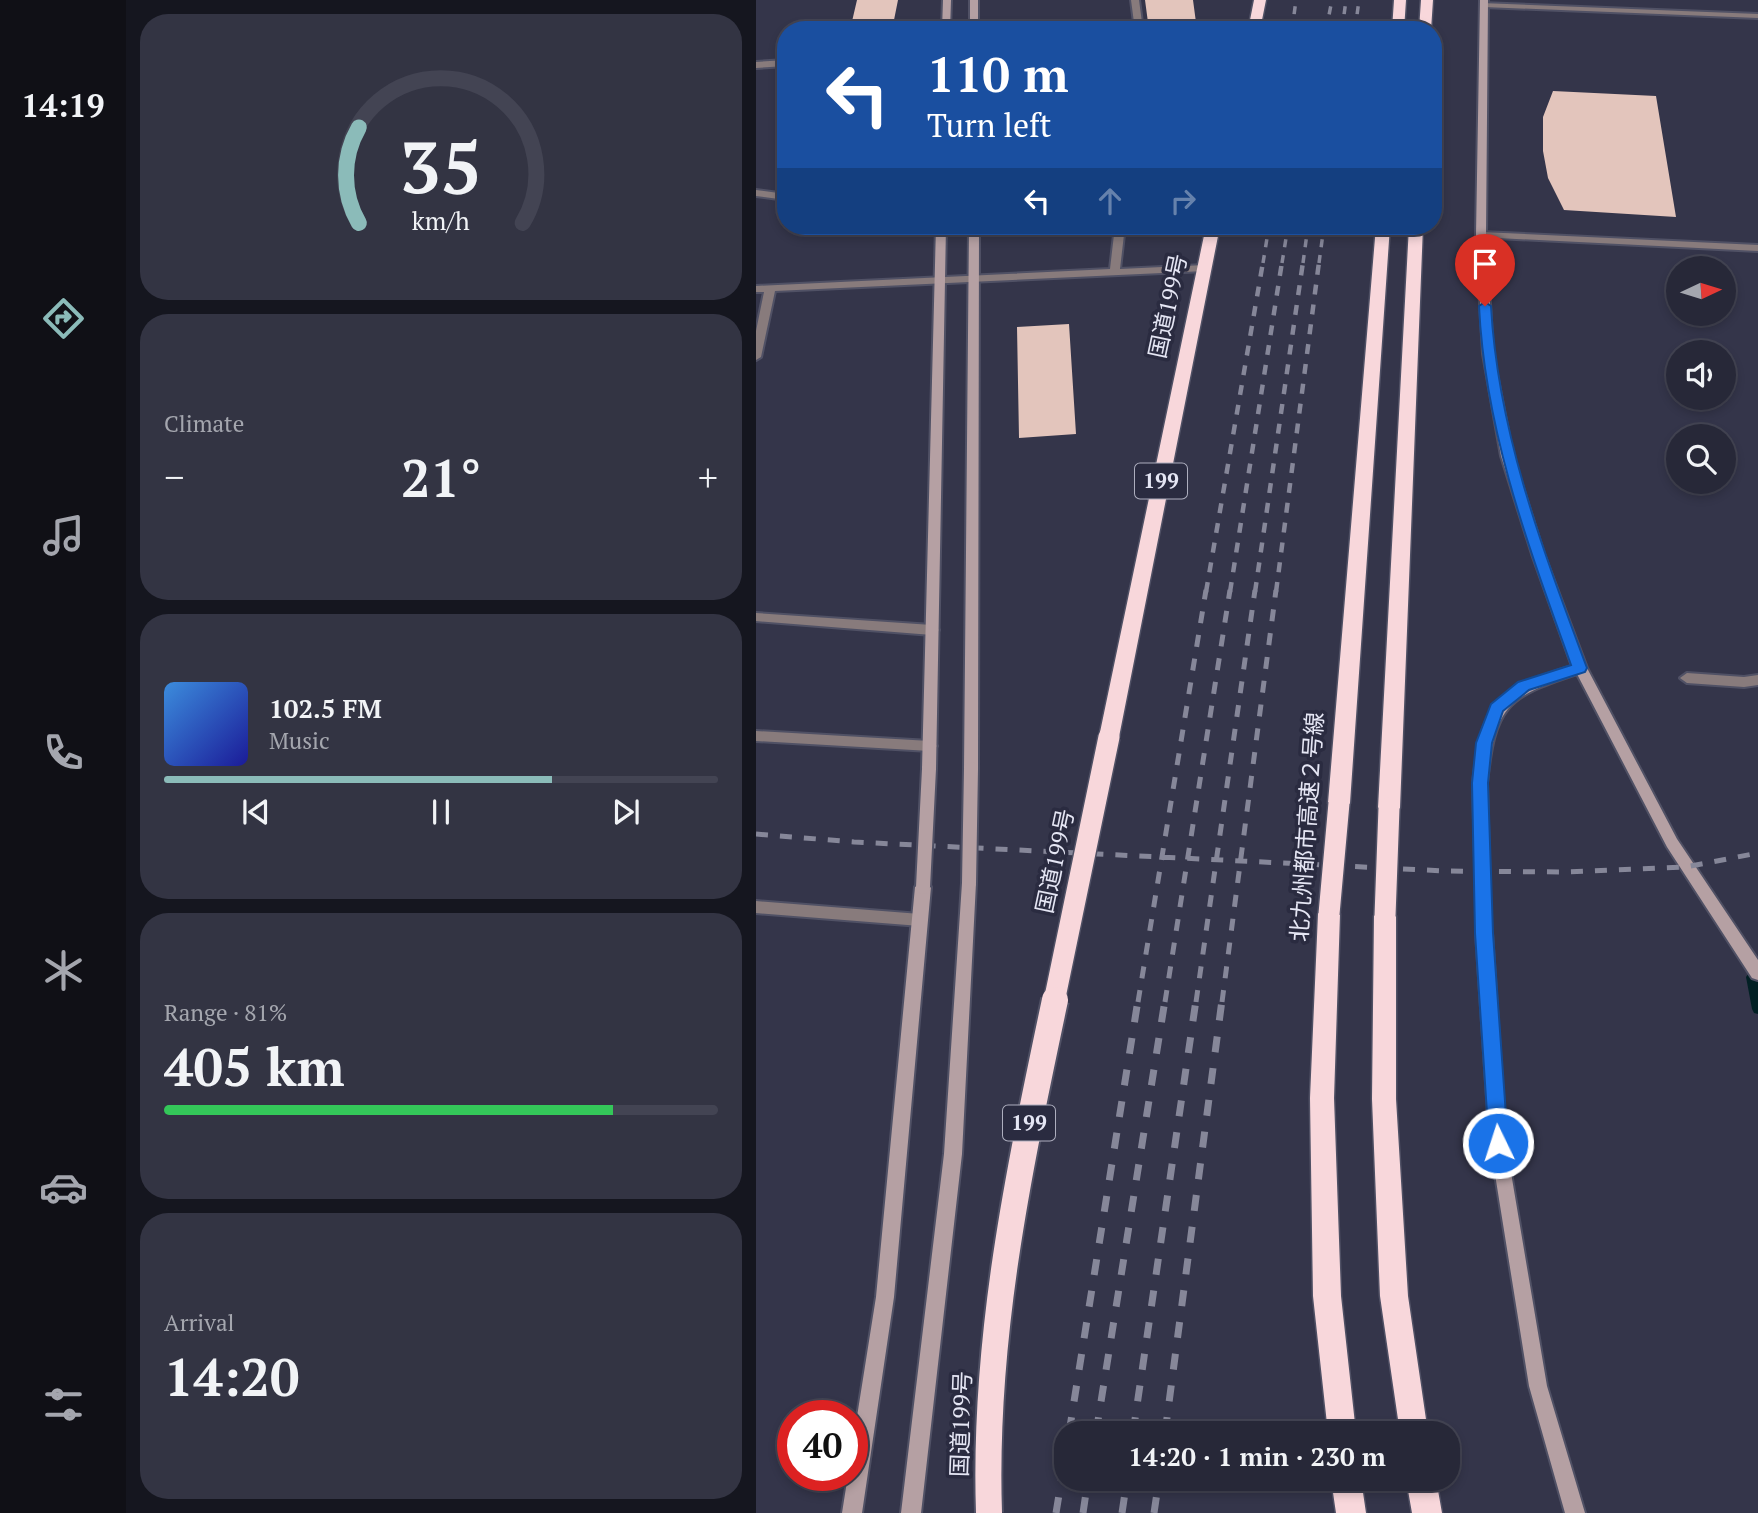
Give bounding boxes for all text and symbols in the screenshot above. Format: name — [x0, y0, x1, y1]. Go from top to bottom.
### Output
text: 110 m — [927, 41, 1069, 106]
icon: left — [812, 49, 903, 140]
text: 14:19 — [21, 84, 105, 126]
text: Turn left — [927, 104, 1051, 146]
text: 35 — [400, 117, 482, 214]
icon: left — [1018, 182, 1056, 220]
icon: ahead — [1091, 182, 1129, 220]
icon: right — [1164, 182, 1202, 220]
text: km/h — [412, 204, 470, 237]
pin — [1455, 234, 1515, 306]
icon: arrive — [1466, 245, 1504, 283]
street label: 国道199号 — [1141, 251, 1194, 361]
north arrow — [1666, 256, 1736, 326]
map controls — [1666, 256, 1736, 494]
icon: directions — [39, 294, 88, 343]
button: sound — [1666, 340, 1736, 410]
text: Climate — [164, 408, 244, 439]
button: search — [1666, 424, 1736, 494]
text: 21° — [401, 443, 481, 512]
text: − — [164, 452, 184, 502]
text: + — [698, 452, 718, 502]
road number: 199 — [1135, 463, 1187, 498]
icon: music — [39, 511, 88, 560]
text: 102.5 FM — [269, 691, 382, 725]
street label: 北九州都市高速２号線 — [1283, 711, 1330, 943]
text: Music — [269, 725, 330, 756]
icon: phone — [39, 728, 88, 777]
icon: previous — [237, 793, 275, 831]
icon: pause — [422, 793, 460, 831]
icon: next — [607, 793, 645, 831]
street label: 国道199号 — [1028, 806, 1081, 916]
icon: climate — [39, 946, 88, 995]
text: Range · 81% — [164, 997, 287, 1028]
text: 405 km — [164, 1032, 345, 1101]
road number: 199 — [1003, 1106, 1055, 1140]
position arrow — [1461, 1106, 1535, 1180]
icon: car — [39, 1163, 88, 1212]
text: Arrival — [164, 1307, 235, 1338]
text: 14:20 — [164, 1342, 299, 1411]
street label: 国道199号 — [943, 1371, 978, 1477]
icon: filters — [39, 1380, 88, 1429]
speed limit sign: 40 — [777, 1400, 868, 1491]
text: 14:20 · 1 min · 230 m — [1128, 1439, 1386, 1473]

